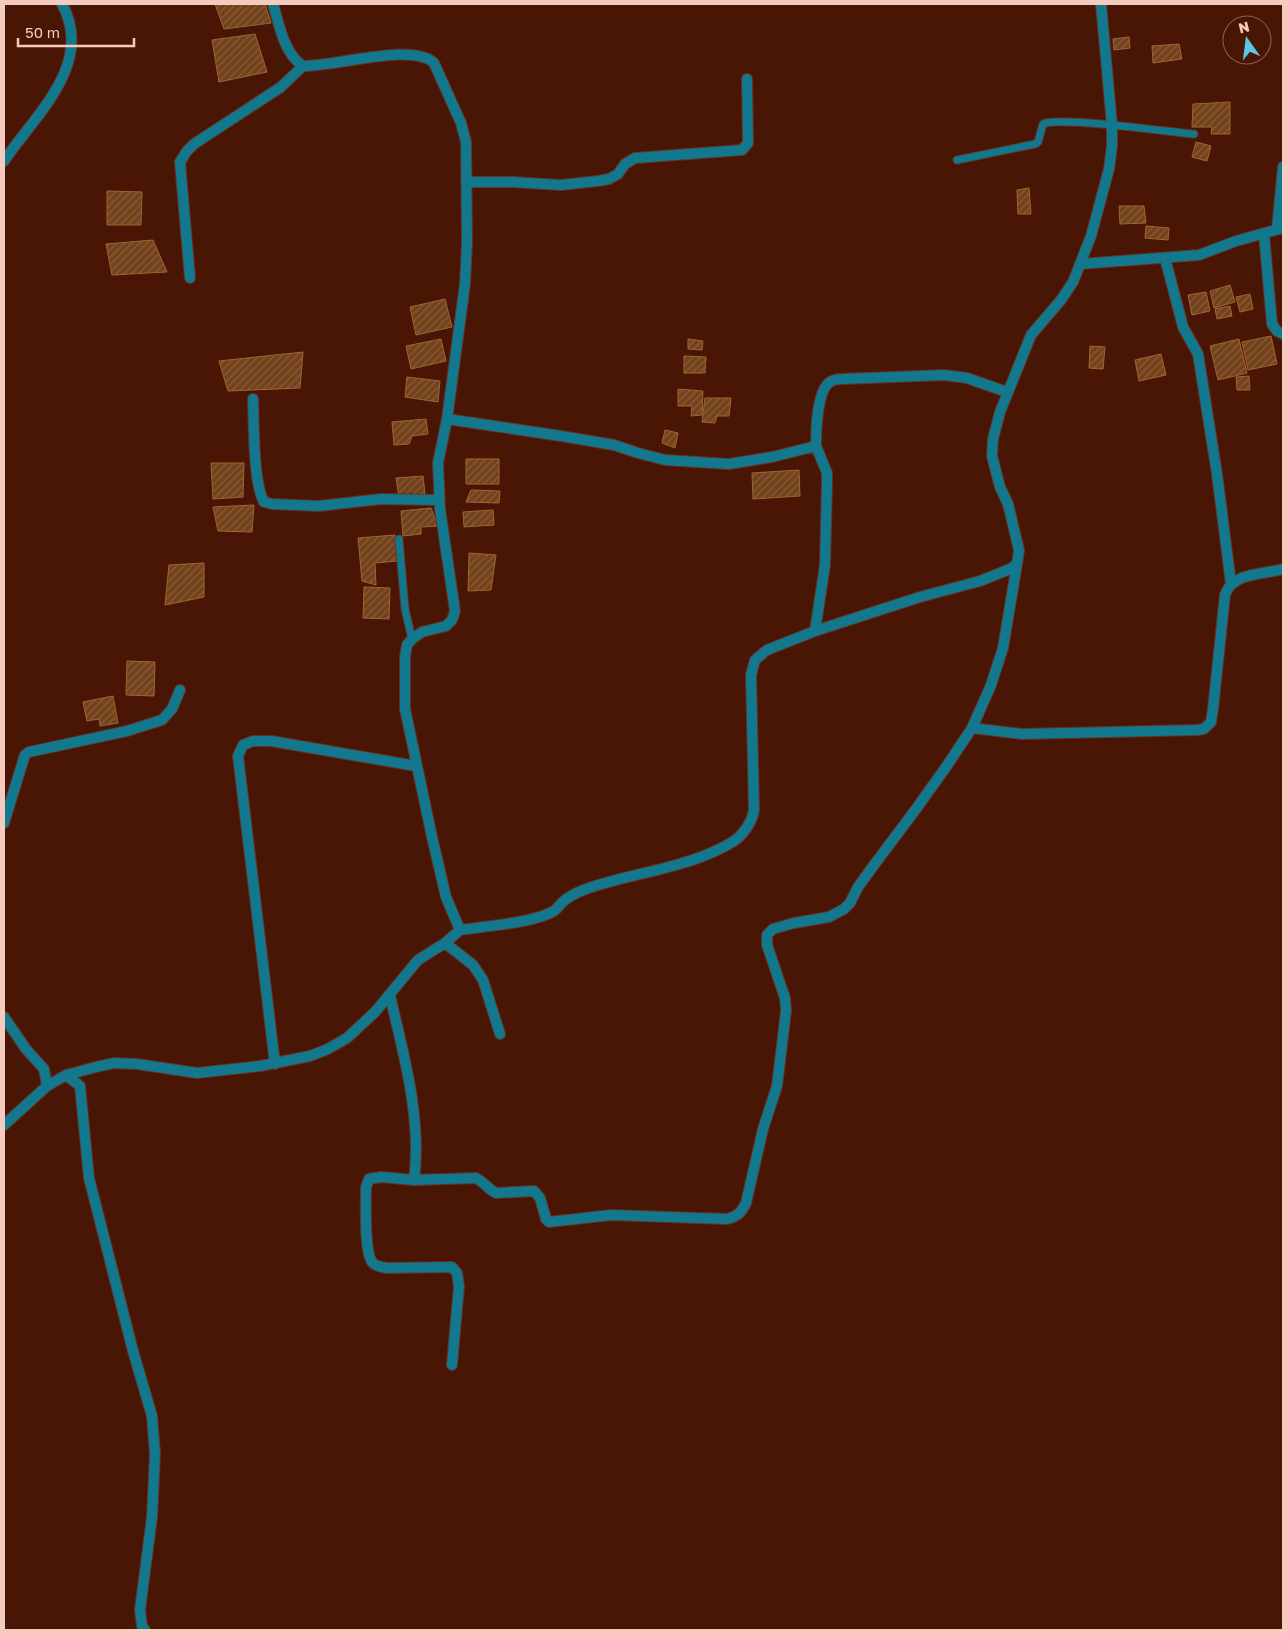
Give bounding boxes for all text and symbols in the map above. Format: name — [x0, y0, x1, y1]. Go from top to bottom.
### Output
scale bar — [18, 15, 134, 47]
north arrow — [1222, 15, 1272, 65]
text: N — [1237, 17, 1251, 36]
text: 50 m — [25, 23, 60, 41]

